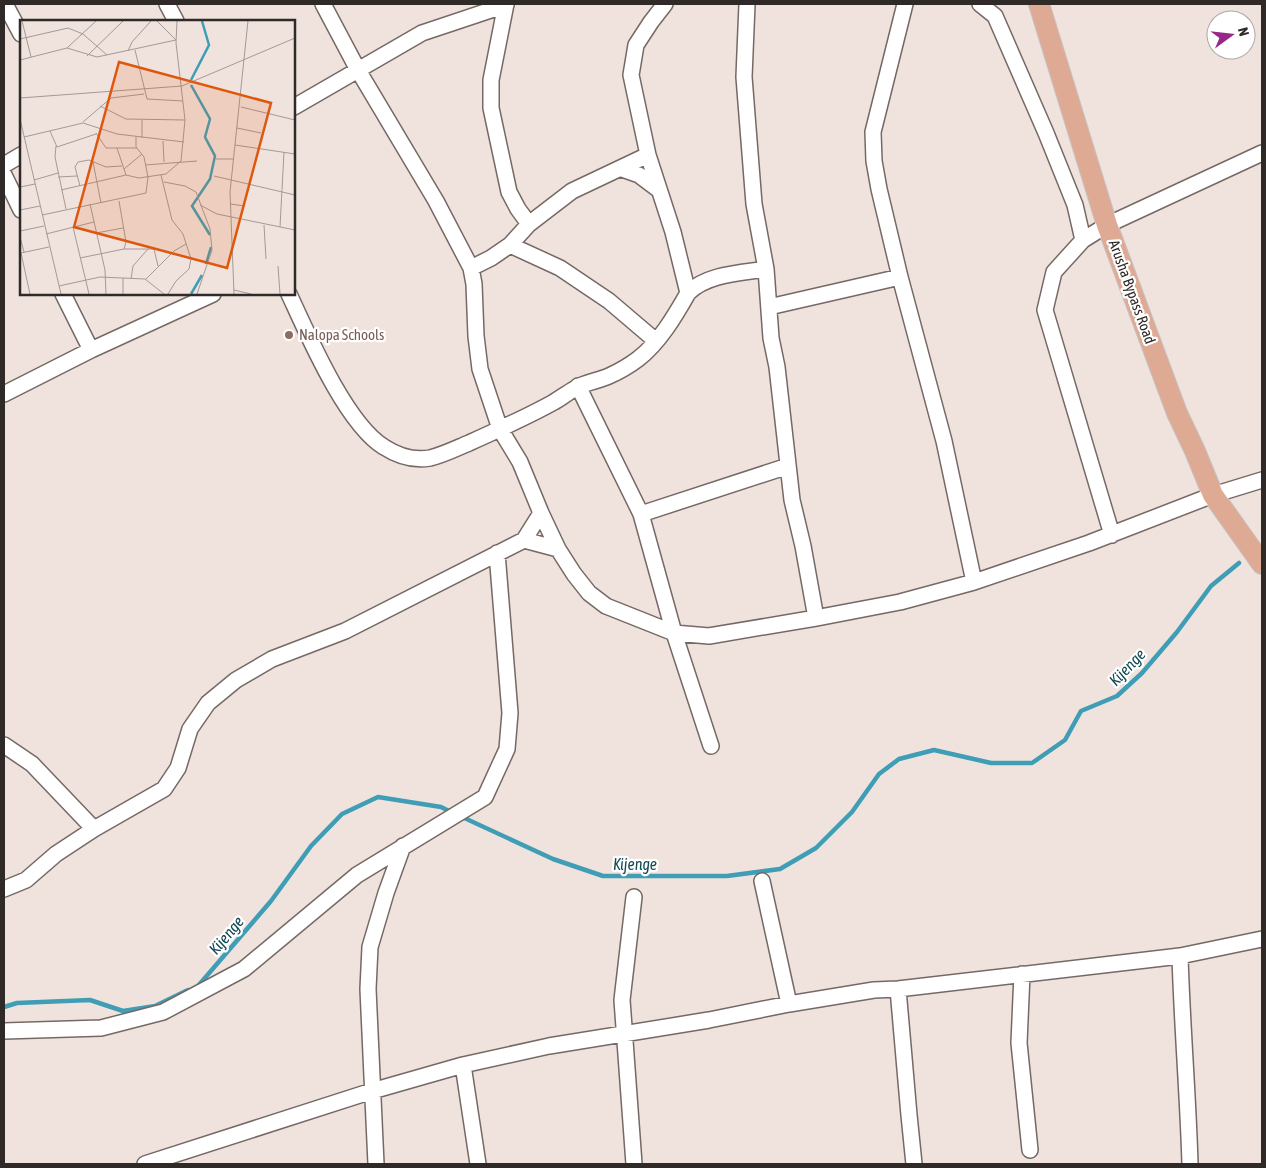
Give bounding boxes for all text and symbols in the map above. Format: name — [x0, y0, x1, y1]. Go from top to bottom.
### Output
north arrow — [1206, 10, 1256, 60]
inset map — [20, 20, 295, 295]
text: N — [1235, 26, 1252, 38]
street label: Arusha Bypass Road — [1106, 238, 1159, 346]
place label: Nalopa Schools — [299, 326, 384, 343]
marker: Nalopa Schools — [283, 329, 295, 341]
water label: Kijenge — [1105, 645, 1149, 690]
water label: Kijenge — [613, 855, 657, 874]
water label: Kijenge — [205, 912, 248, 958]

